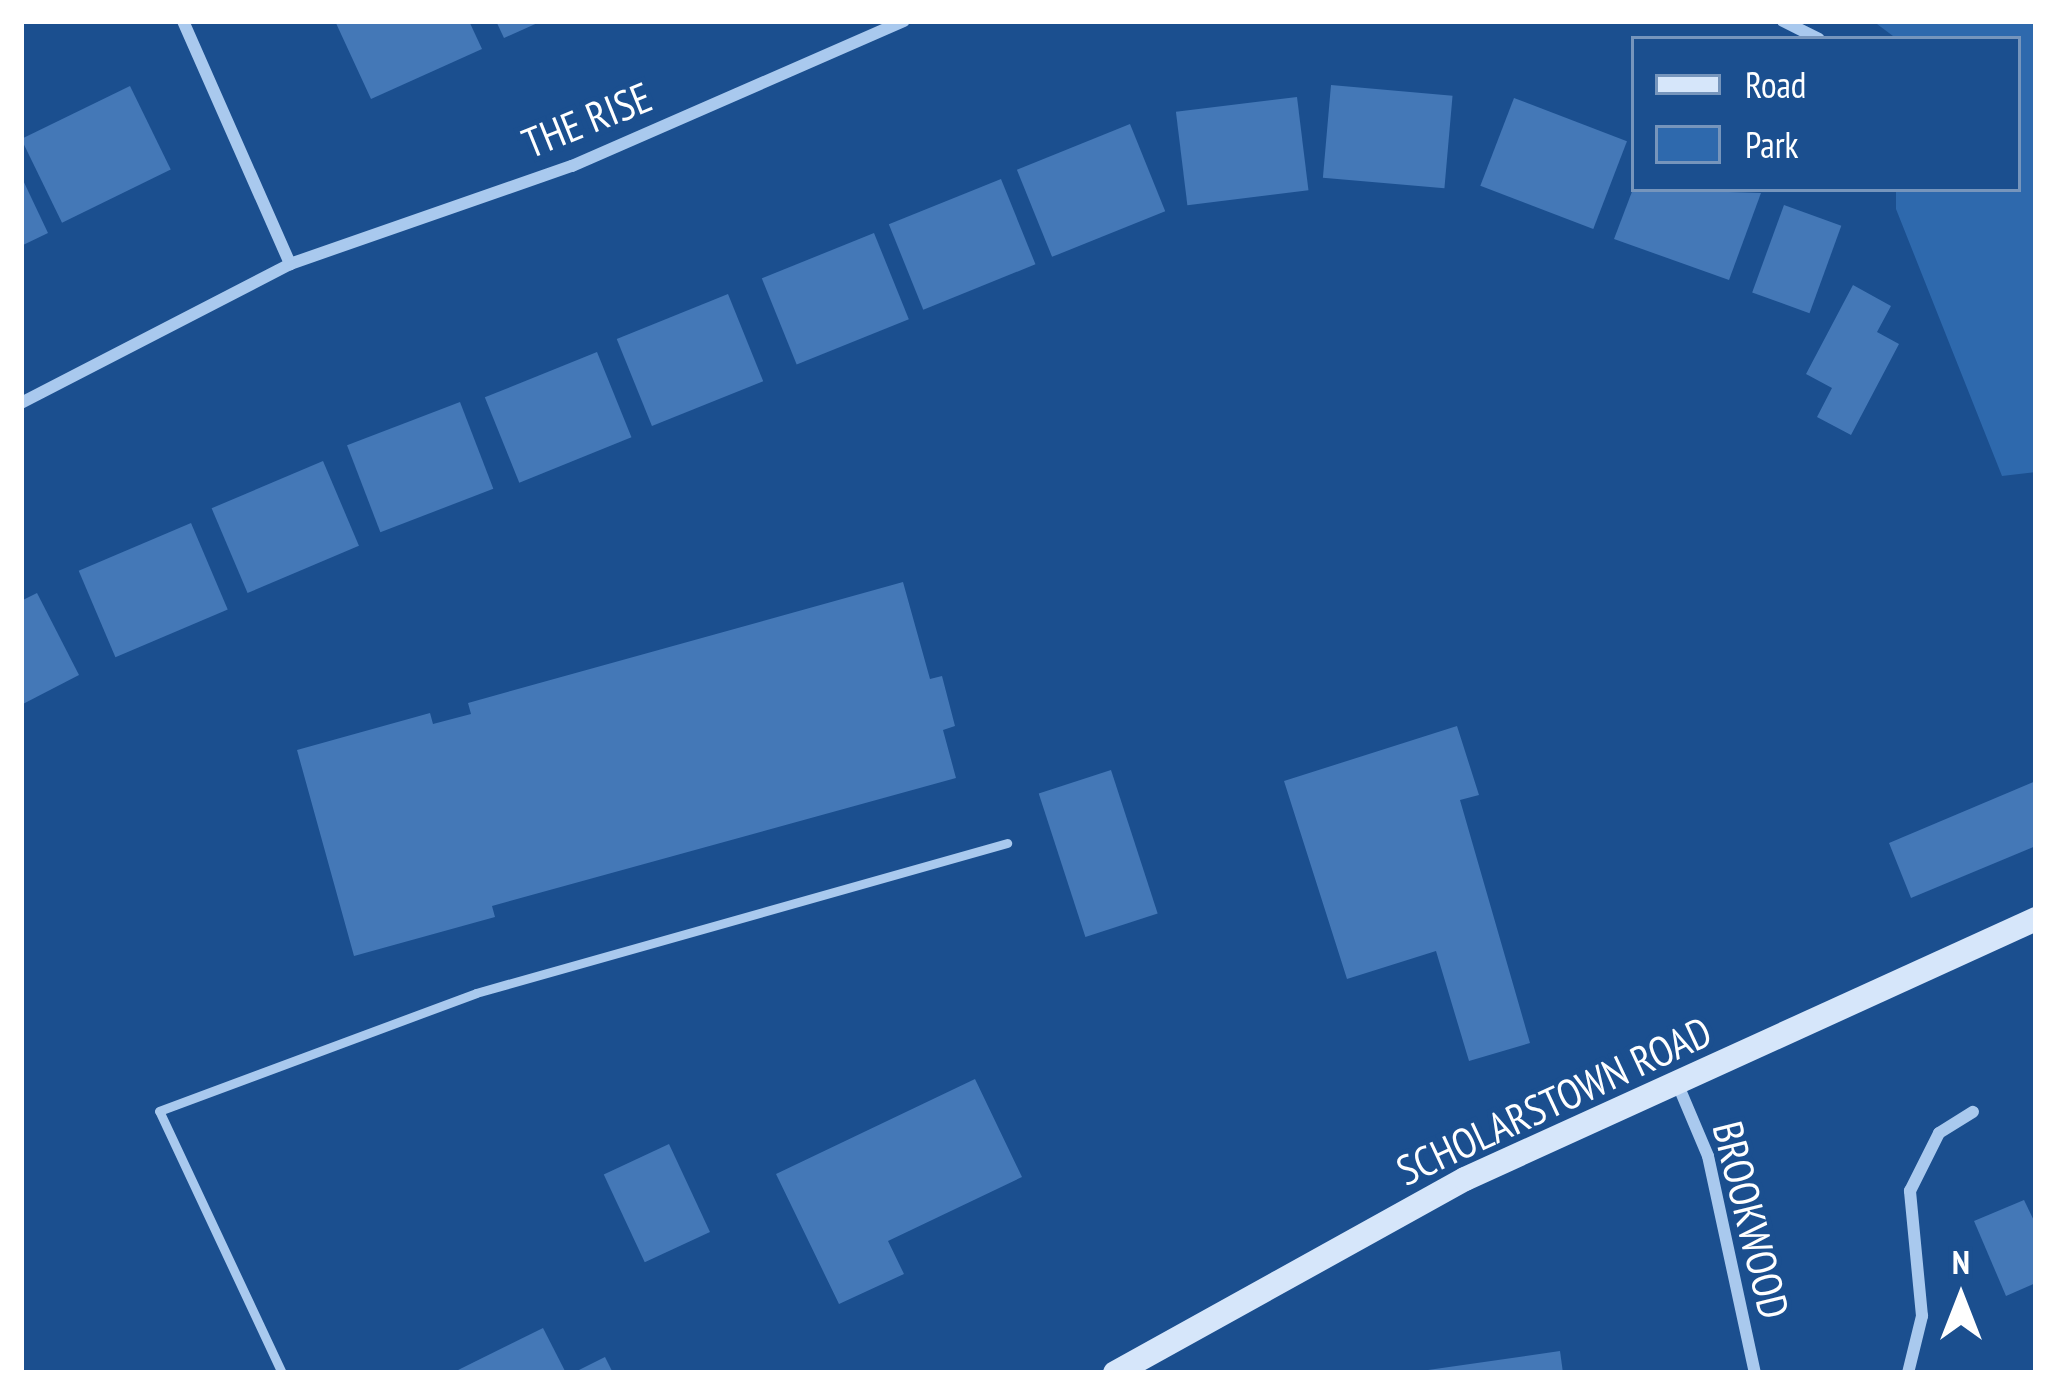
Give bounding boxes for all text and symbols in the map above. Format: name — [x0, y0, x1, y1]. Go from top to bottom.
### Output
legend — [1631, 36, 2021, 192]
text: Road — [1745, 61, 1806, 108]
street label: THE RISE — [515, 72, 659, 168]
text: Park — [1745, 121, 1799, 168]
street label: SCHOLARSTOWN ROAD — [1389, 1006, 1719, 1196]
street label: BROOKWOOD — [1702, 1116, 1800, 1324]
north arrow — [1901, 1238, 2021, 1358]
text: N — [1952, 1240, 1970, 1283]

